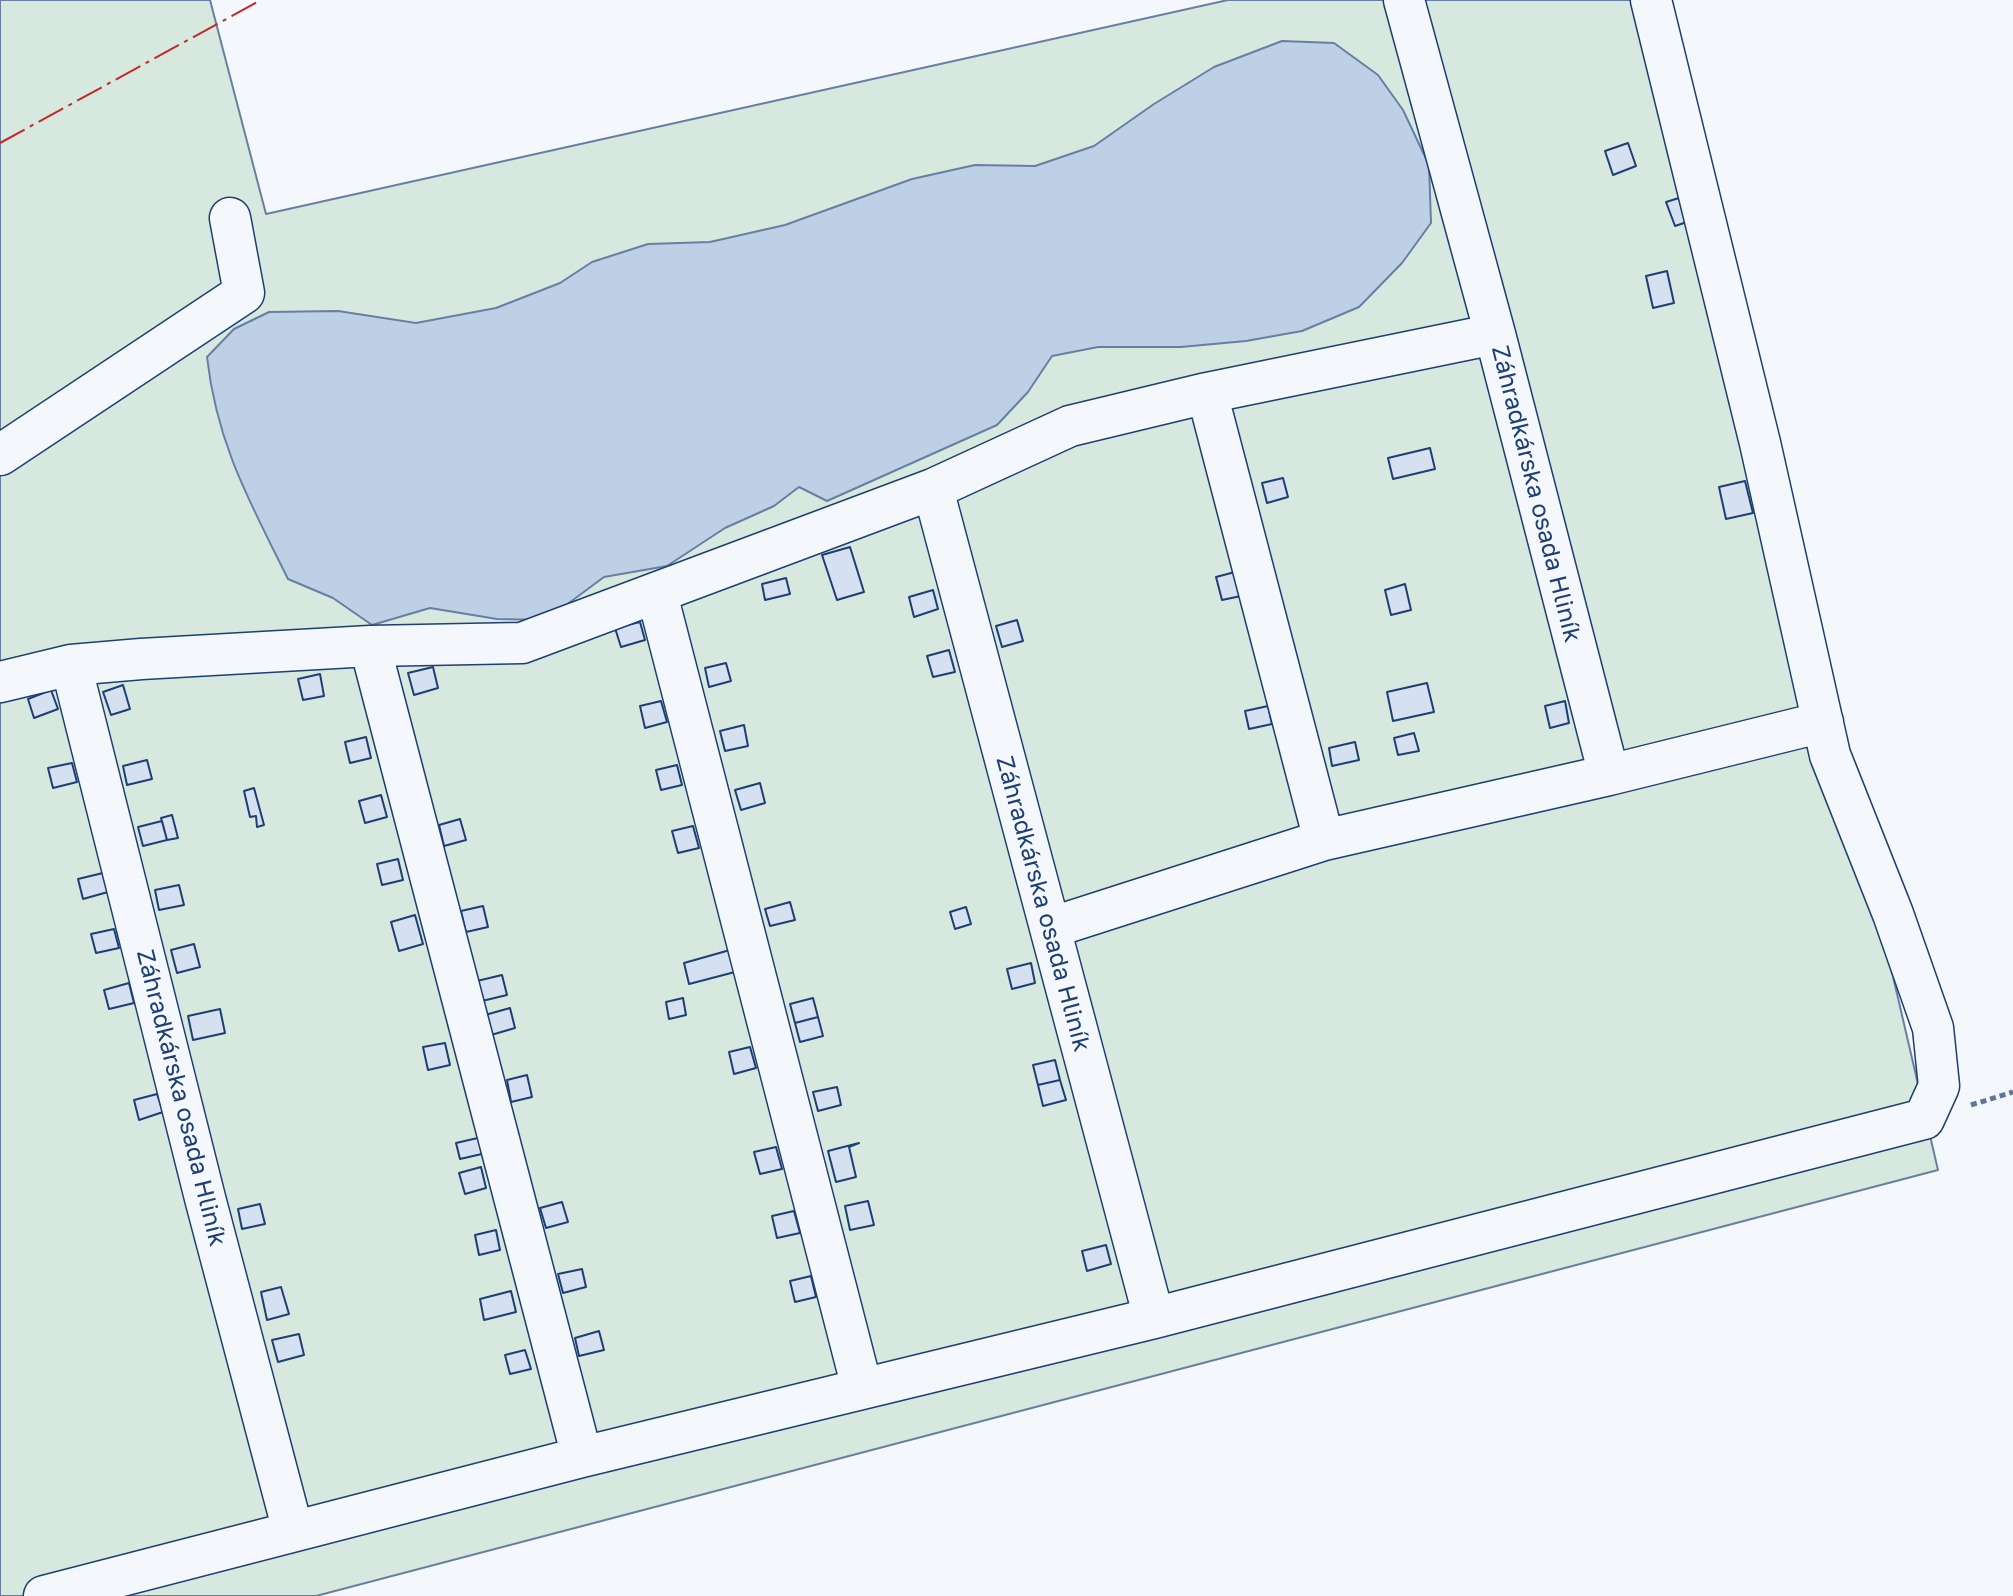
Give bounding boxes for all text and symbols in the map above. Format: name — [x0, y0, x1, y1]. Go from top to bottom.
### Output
street label: Záhradkárska osada Hliník — [1485, 343, 1587, 645]
street label: Záhradkárska osada Hliník — [990, 753, 1096, 1055]
street label: Záhradkárska osada Hliník — [130, 947, 232, 1249]

